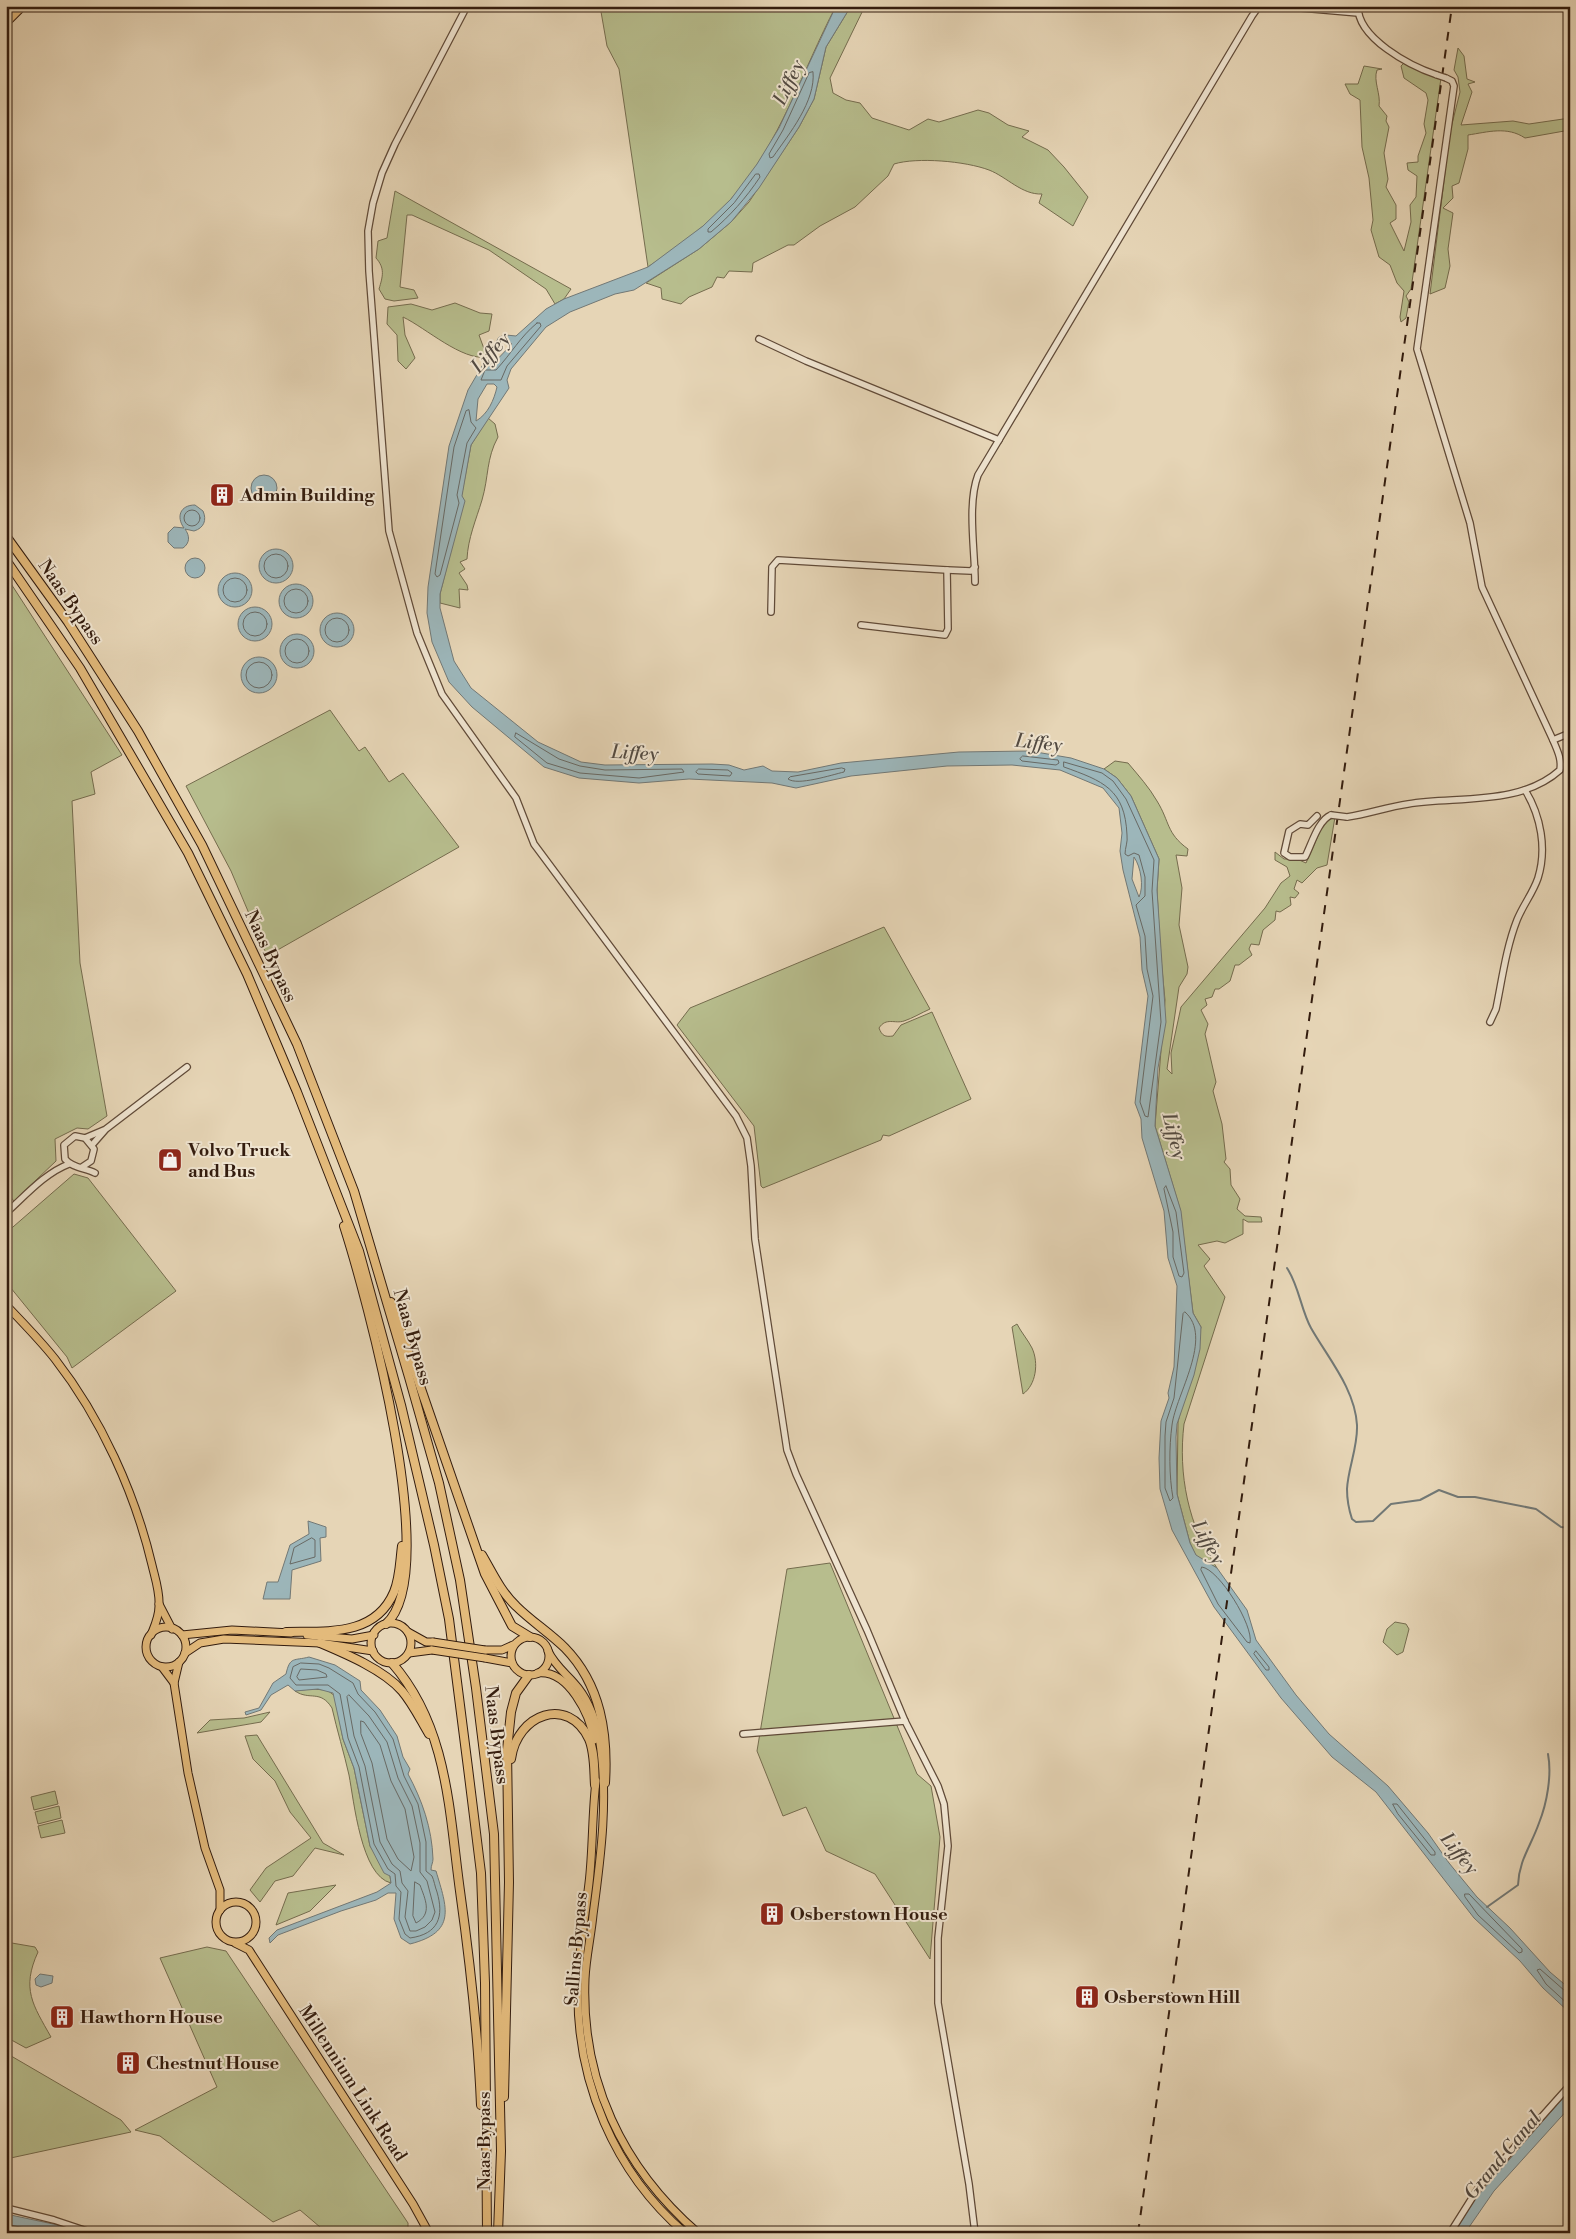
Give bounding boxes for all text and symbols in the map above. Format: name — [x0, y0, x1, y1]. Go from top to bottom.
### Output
water label: Liffey — [767, 55, 810, 110]
water label: Liffey — [465, 326, 516, 379]
building icon: Admin Building — [209, 482, 235, 508]
place label: Admin Building — [239, 484, 375, 507]
street label: Naas Bypass — [33, 555, 109, 650]
water label: Liffey — [1013, 728, 1065, 758]
water label: Liffey — [610, 740, 660, 766]
street label: Naas Bypass — [239, 906, 302, 1006]
water label: Liffey — [1156, 1109, 1192, 1163]
place label: Volvo Truck and Bus — [187, 1139, 291, 1183]
shop icon: Volvo Truck and Bus — [157, 1147, 183, 1173]
street label: Naas Bypass — [388, 1286, 437, 1388]
water label: Liffey — [1186, 1515, 1231, 1570]
street label: Naas Bypass — [479, 1684, 514, 1786]
water label: Liffey — [1434, 1827, 1484, 1880]
street label: Sallins Bypass — [560, 1891, 593, 2007]
building icon: Osberstown House — [759, 1901, 785, 1927]
place label: Osberstown House — [790, 1903, 948, 1926]
building icon: Osberstown Hill — [1074, 1984, 1100, 2010]
place label: Osberstown Hill — [1104, 1986, 1240, 2009]
street label: Millennium Link Road — [293, 2001, 412, 2167]
building icon: Hawthorn House — [49, 2004, 75, 2030]
place label: Hawthorn House — [80, 2006, 223, 2029]
building icon: Chestnut House — [115, 2050, 141, 2076]
place label: Chestnut House — [146, 2052, 279, 2075]
street label: Naas Bypass — [473, 2091, 496, 2191]
water label: Grand Canal — [1459, 2106, 1547, 2205]

